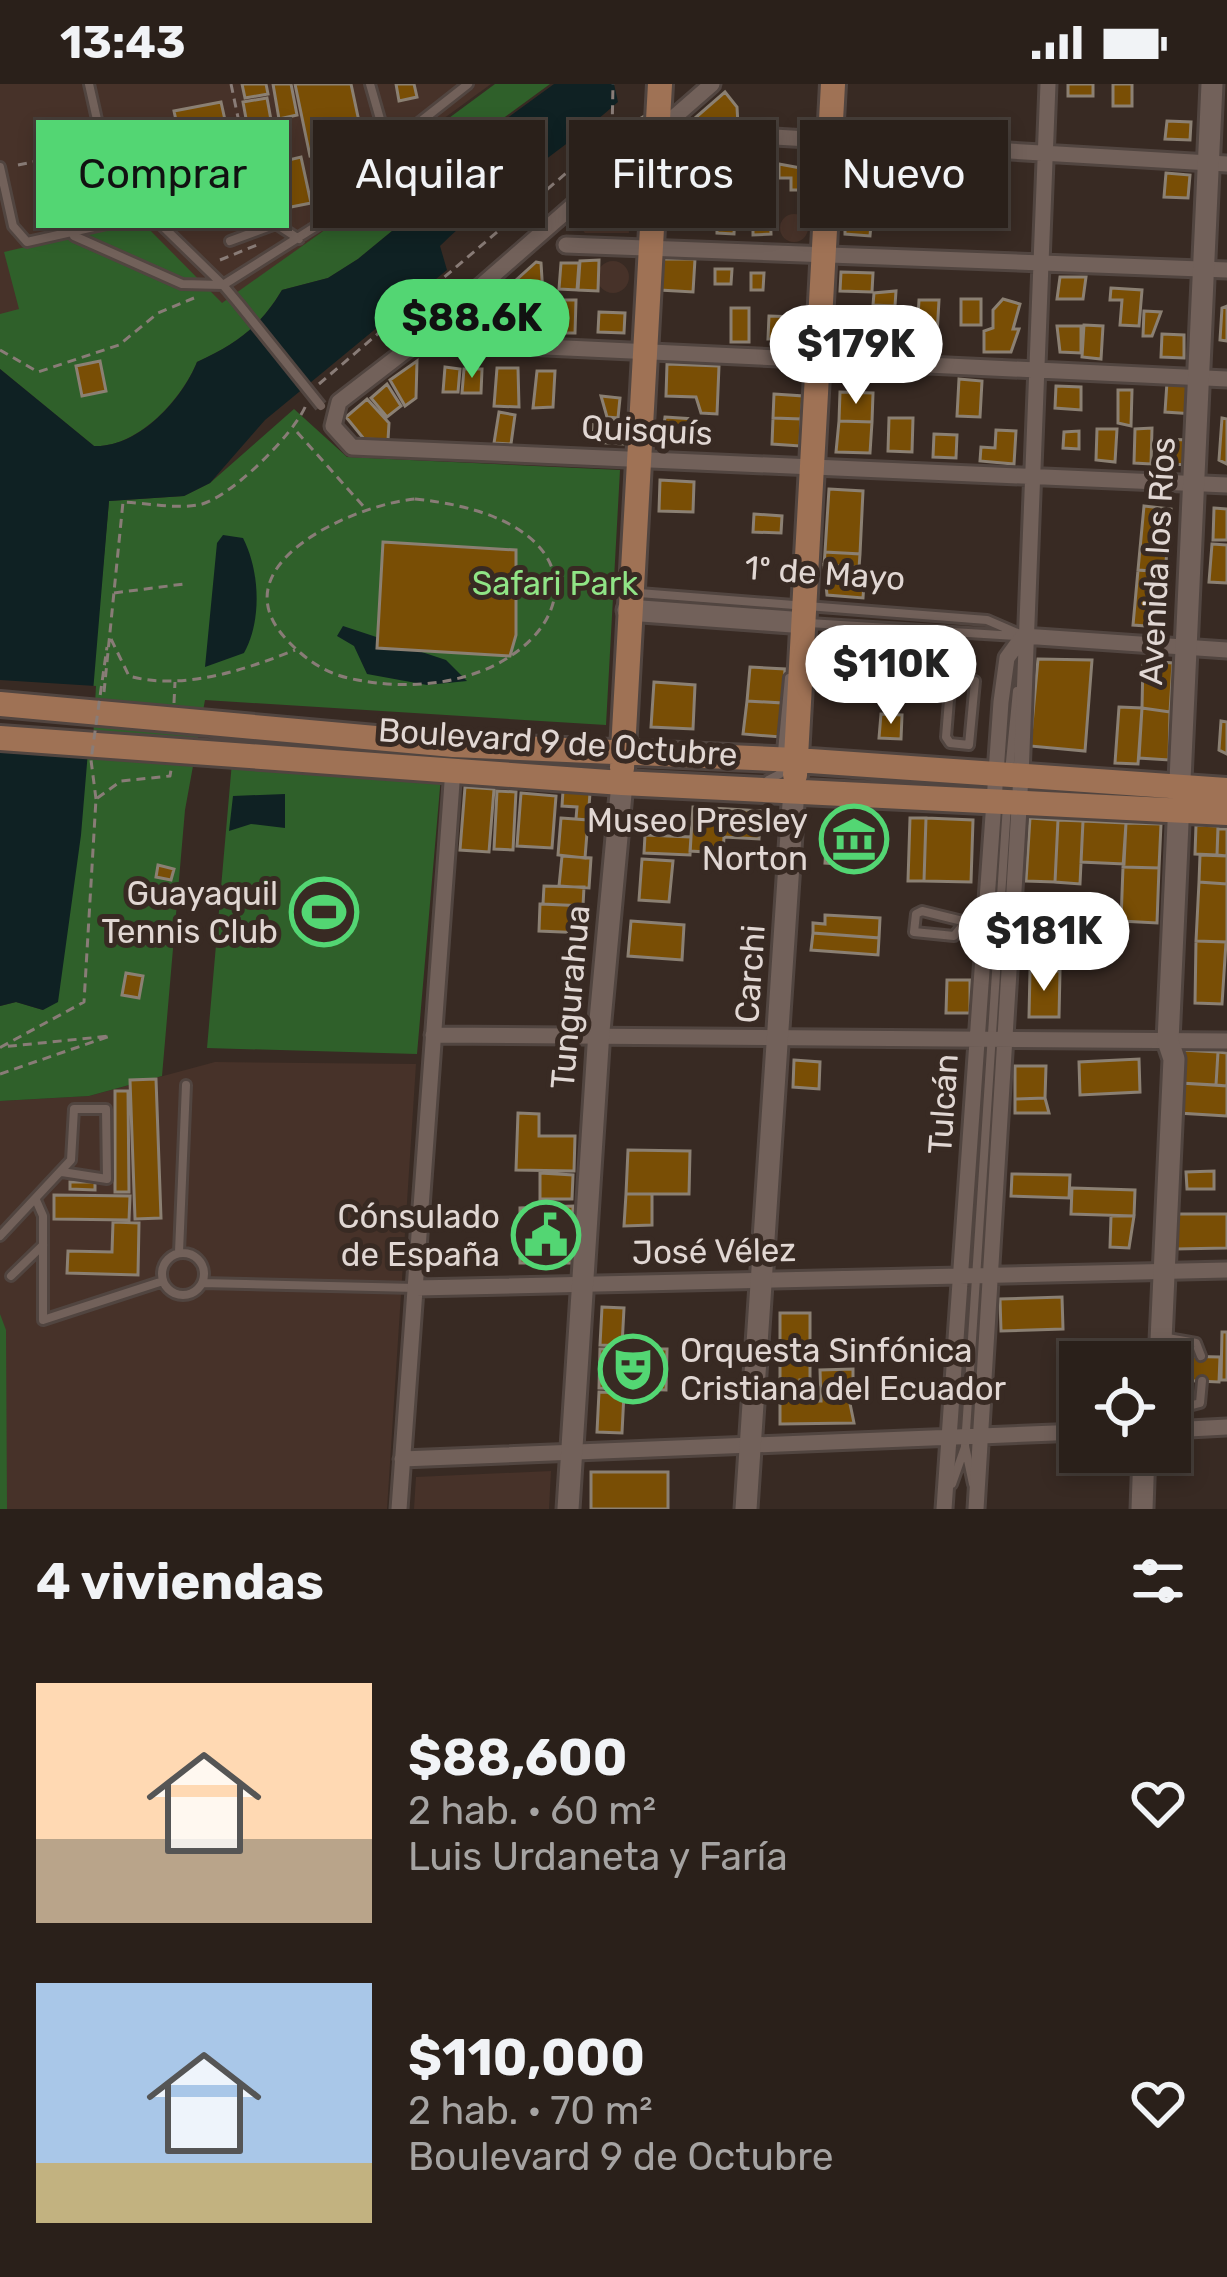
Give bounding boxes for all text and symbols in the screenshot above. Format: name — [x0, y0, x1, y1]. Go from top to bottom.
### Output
text: 13:43 — [60, 16, 186, 69]
chip: Comprar — [36, 120, 289, 228]
chip: Alquilar — [313, 120, 545, 228]
chip: Filtros — [569, 120, 776, 228]
chip: Nuevo — [800, 120, 1008, 228]
pin: $88.6K — [374, 279, 570, 381]
text: $88.6K — [402, 295, 542, 341]
pin: $179K — [772, 305, 940, 407]
text: $179K — [797, 321, 915, 367]
street label: Quisquís — [580, 407, 714, 453]
street label: Avenida los Ríos — [1131, 436, 1183, 686]
street label: 1º de Mayo — [743, 548, 907, 598]
park label: Safari Park — [472, 564, 638, 603]
pin: $110K — [807, 625, 975, 727]
text: $110K — [832, 641, 950, 687]
street label: Boulevard 9 de Octubre — [377, 710, 739, 774]
place label: Museo Presley Norton — [587, 801, 808, 878]
museum icon: Museo Presley Norton — [819, 804, 889, 874]
place label: Guayaquil Tennis Club — [101, 874, 278, 951]
sports icon: Guayaquil Tennis Club — [289, 877, 359, 947]
pin: $181K — [960, 892, 1128, 994]
street label: Tungurahua — [543, 903, 597, 1091]
text: $181K — [985, 908, 1103, 954]
street label: Carchi — [727, 923, 773, 1025]
street label: Tulcán — [920, 1052, 966, 1156]
place label: Cónsulado de España — [338, 1197, 500, 1274]
public building icon: Cónsulado de España — [511, 1200, 581, 1270]
street label: José Vélez — [632, 1230, 796, 1272]
place label: Orquesta Sinfónica Cristiana del Ecuador — [680, 1331, 1007, 1408]
theatre icon: Orquesta Sinfónica Cristiana del Ecuador — [598, 1334, 668, 1404]
map controls — [1059, 1341, 1191, 1473]
button: locate — [1059, 1341, 1191, 1473]
icon: filters — [1125, 1548, 1191, 1614]
text: 4 viviendas — [36, 1551, 324, 1612]
text: $88,600 — [408, 1727, 627, 1788]
icon: home — [132, 1731, 276, 1875]
icon: heart — [1125, 1770, 1191, 1836]
text: 2 hab. · 60 m² — [408, 1788, 656, 1834]
text: Luis Urdaneta y Faría — [408, 1834, 788, 1880]
text: $110,000 — [408, 2027, 645, 2088]
icon: home — [132, 2031, 276, 2175]
icon: heart — [1125, 2070, 1191, 2136]
text: 2 hab. · 70 m² — [408, 2088, 653, 2134]
text: Boulevard 9 de Octubre — [408, 2134, 833, 2180]

